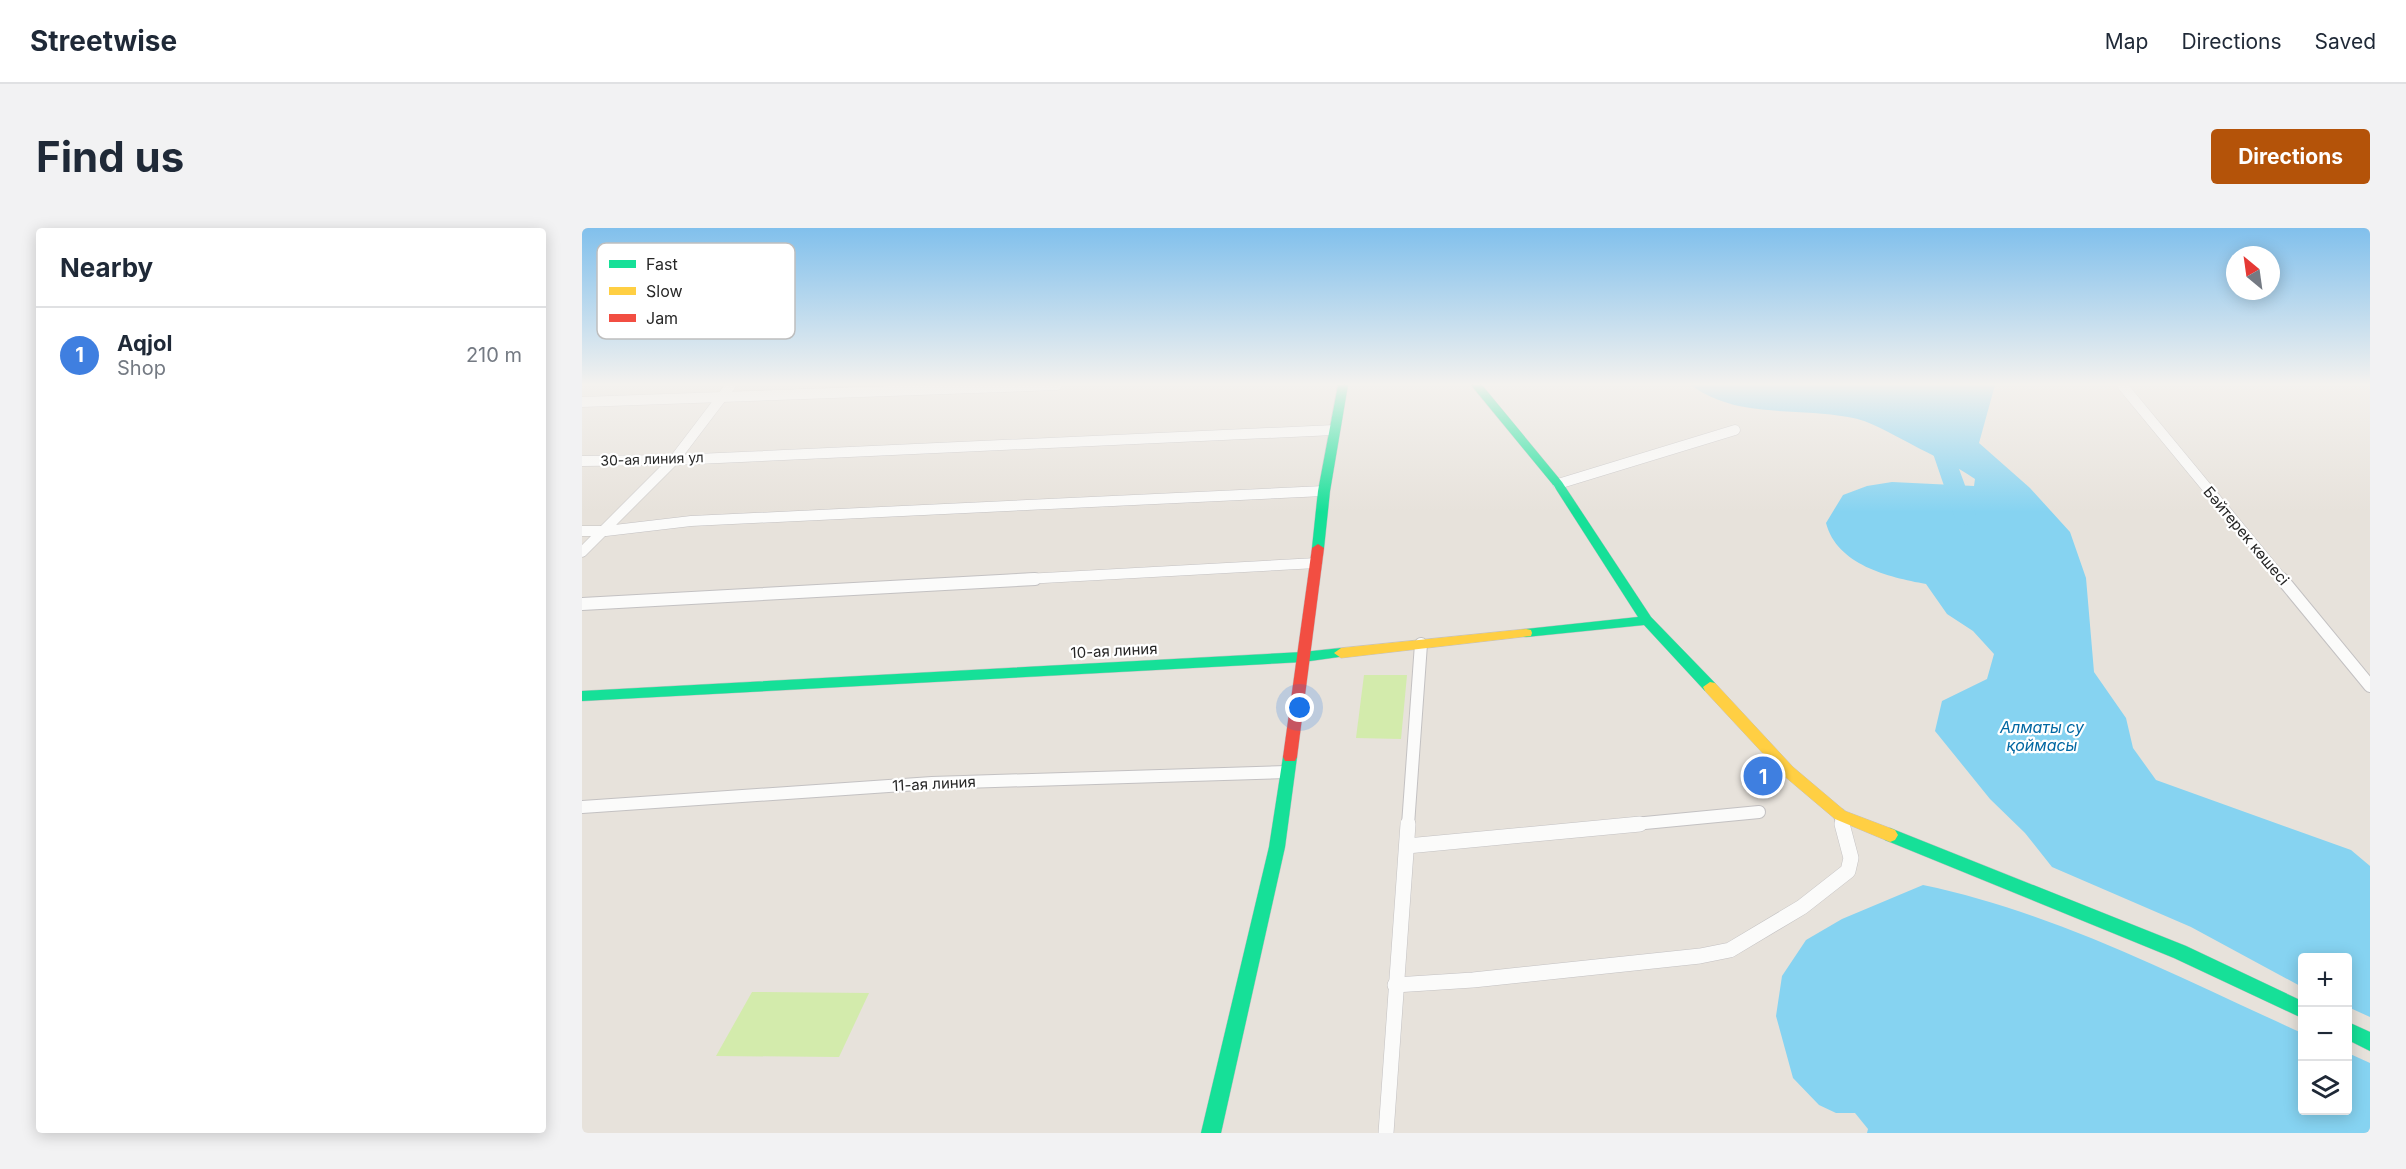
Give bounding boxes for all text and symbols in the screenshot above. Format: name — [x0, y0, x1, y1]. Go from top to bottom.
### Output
text: Streetwise — [30, 24, 177, 58]
text: Map — [2105, 29, 2148, 54]
text: Directions — [2181, 29, 2282, 54]
text: Saved — [2315, 29, 2376, 54]
button: Directions — [2211, 129, 2370, 184]
text: Find us — [36, 131, 184, 182]
legend — [597, 243, 795, 339]
north arrow — [2226, 246, 2280, 300]
text: Nearby — [60, 252, 153, 283]
text: Fast — [646, 254, 678, 274]
text: Slow — [646, 281, 683, 301]
text: Jam — [646, 308, 678, 328]
text: Aqjol — [117, 330, 172, 356]
text: 1 — [75, 343, 84, 367]
text: 210 m — [466, 343, 522, 367]
text: Shop — [117, 356, 166, 380]
street label: 30-ая линия ул — [600, 448, 704, 469]
street label: Бәйтерек көшесі — [2200, 482, 2293, 589]
street label: 10-ая линия — [1070, 639, 1158, 662]
your location — [1285, 693, 1314, 722]
water label: Алматы су қоймасы — [1999, 717, 2085, 755]
pin: 1 — [1744, 754, 1782, 798]
street label: 11-ая линия — [892, 772, 976, 795]
map controls — [2298, 953, 2352, 1115]
button: + — [2298, 953, 2352, 1007]
button: − — [2298, 1007, 2352, 1061]
button: layers — [2298, 1061, 2352, 1115]

